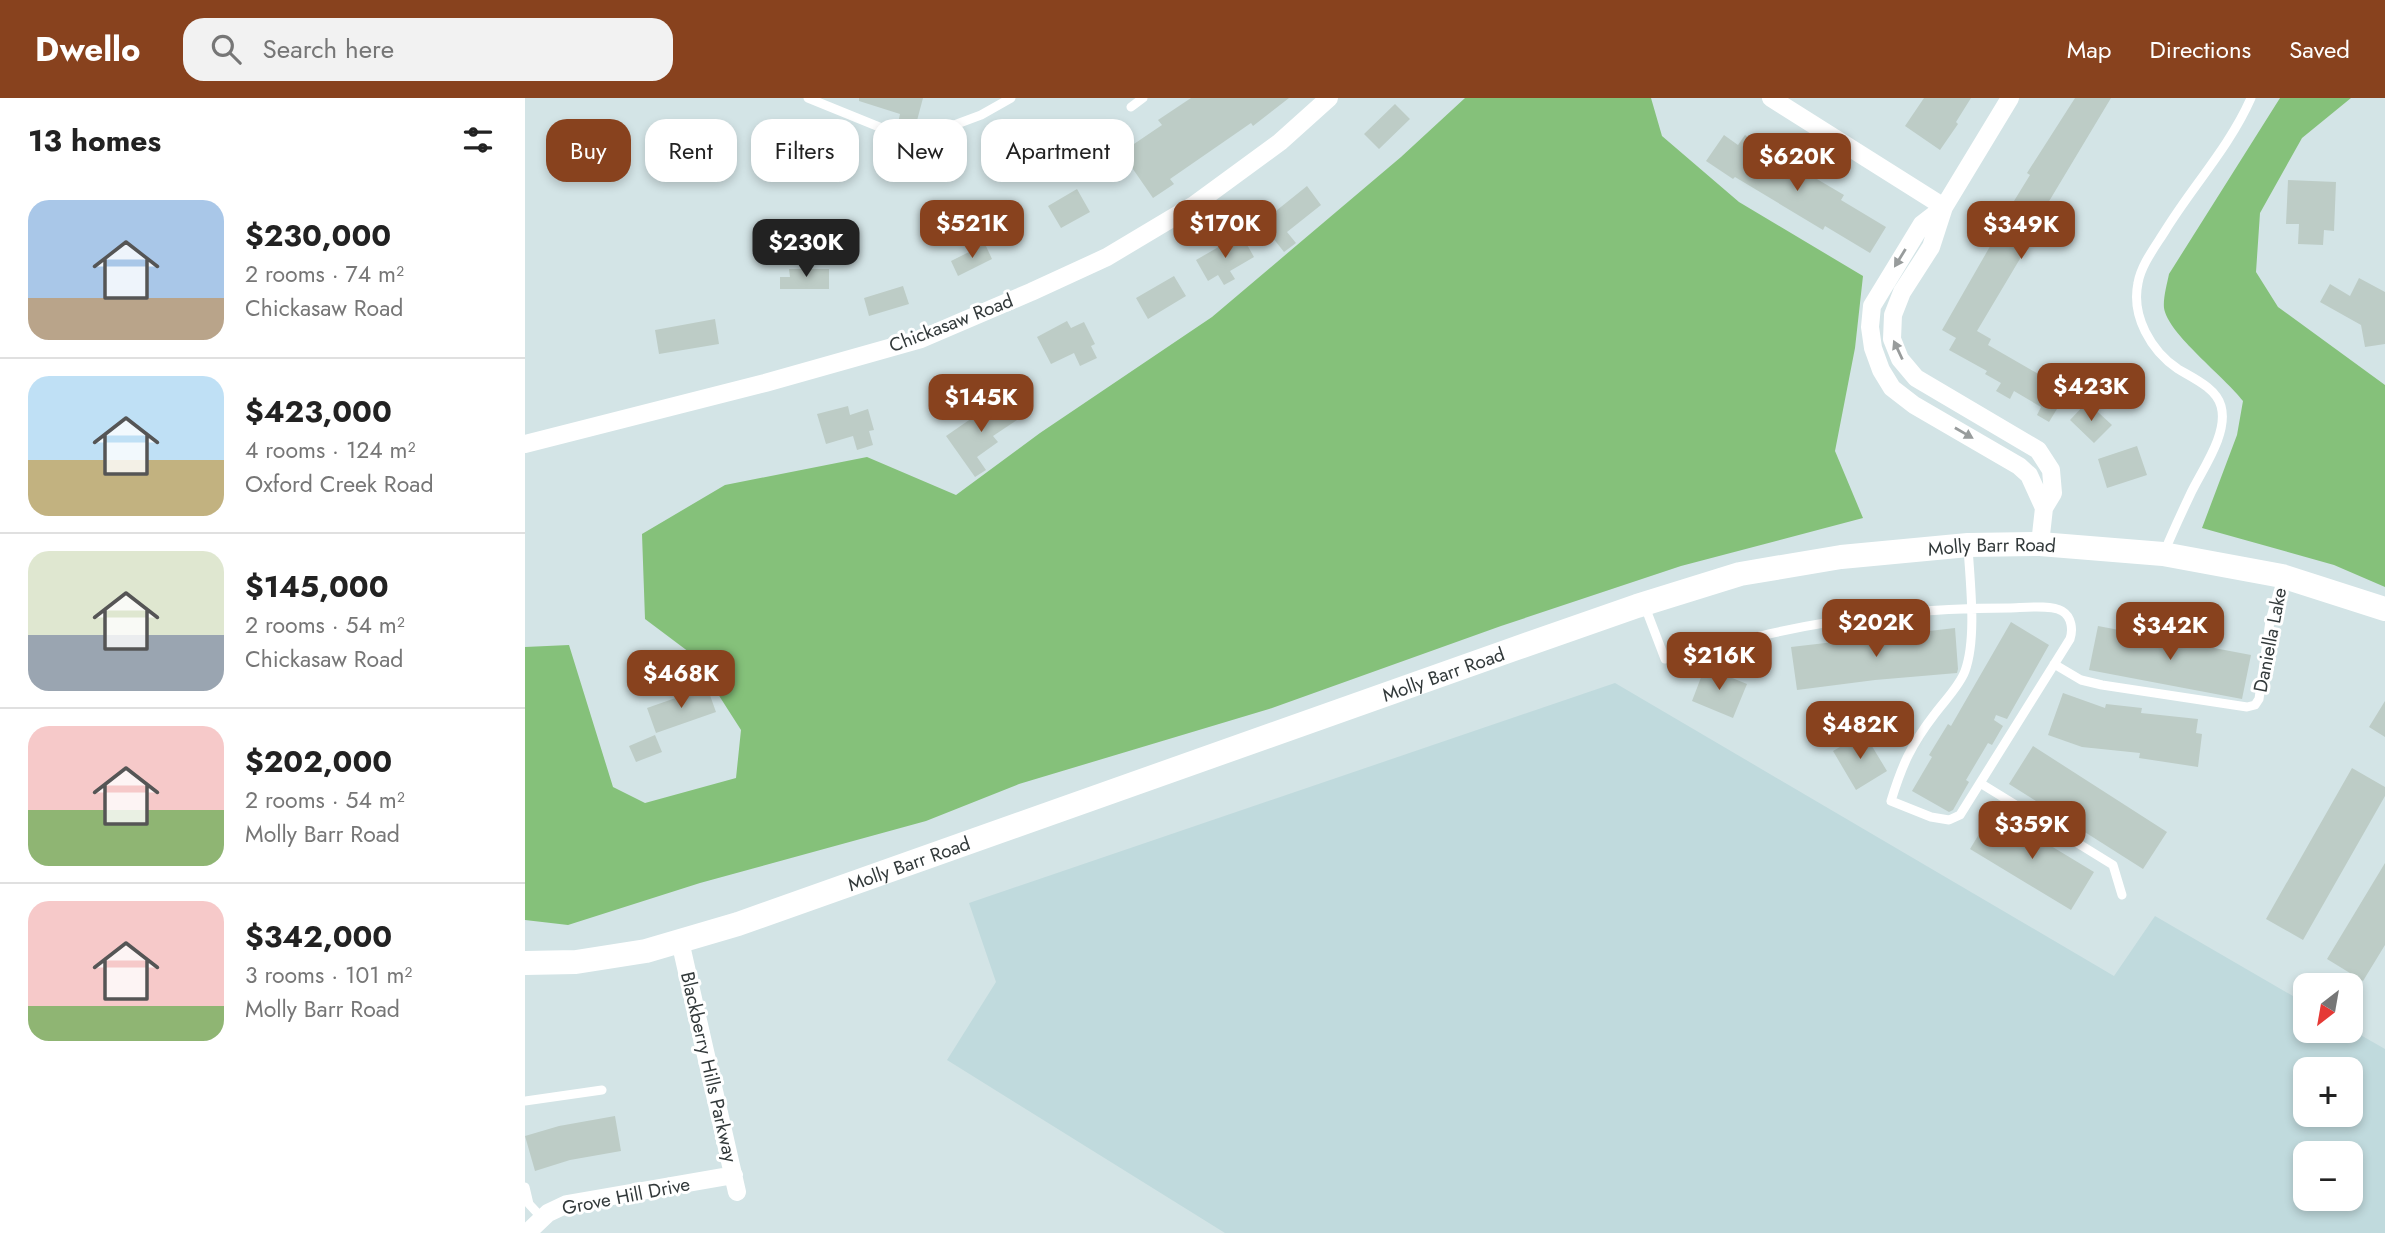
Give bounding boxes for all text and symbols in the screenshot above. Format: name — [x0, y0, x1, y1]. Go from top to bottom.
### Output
search box — [183, 18, 673, 81]
text: Dwello — [35, 26, 141, 73]
icon: search — [207, 30, 245, 68]
text: Search here — [263, 30, 394, 68]
text: Map — [2067, 32, 2112, 67]
text: Directions — [2150, 32, 2251, 67]
text: Saved — [2289, 32, 2350, 67]
text: 13 homes — [28, 119, 161, 162]
chip: Buy — [546, 119, 631, 182]
chip: Rent — [645, 119, 737, 182]
chip: Filters — [751, 119, 859, 182]
chip: New — [873, 119, 967, 182]
chip: Apartment — [981, 119, 1134, 182]
icon: filters — [459, 121, 497, 159]
pin: $620K — [1748, 134, 1846, 193]
text: $620K — [1759, 139, 1835, 173]
pin: $521K — [923, 200, 1021, 260]
pin: $170K — [1176, 200, 1274, 260]
pin: $349K — [1972, 202, 2070, 261]
text: $521K — [936, 206, 1008, 240]
text: $170K — [1189, 206, 1261, 240]
text: $349K — [1983, 207, 2059, 241]
text: $230,000 — [245, 214, 391, 257]
pin: $230K — [757, 220, 855, 279]
text: $230K — [769, 225, 843, 259]
icon: home — [84, 228, 168, 312]
one-way arrow — [1894, 248, 1907, 268]
text: 2 rooms · 74 m² — [245, 257, 404, 291]
street label: Chickasaw Road — [885, 287, 1017, 359]
text: Chickasaw Road — [245, 291, 403, 325]
one-way arrow — [1892, 340, 1903, 360]
pin: $423K — [2042, 364, 2140, 423]
text: $423K — [2053, 369, 2129, 403]
pin: $145K — [932, 374, 1030, 434]
text: $145K — [945, 380, 1017, 414]
text: $423,000 — [245, 390, 392, 433]
icon: home — [84, 404, 168, 488]
one-way arrow — [1954, 427, 1973, 440]
text: 4 rooms · 124 m² — [245, 433, 416, 467]
text: Oxford Creek Road — [245, 467, 434, 501]
street label: Molly Barr Road — [1927, 530, 2057, 562]
text: $145,000 — [245, 565, 389, 608]
icon: home — [84, 579, 168, 663]
street label: Daniella Lake — [2247, 585, 2293, 695]
pin: $202K — [1827, 600, 1925, 659]
pin: $342K — [2121, 602, 2219, 662]
text: $202K — [1838, 605, 1914, 639]
text: 2 rooms · 54 m² — [245, 608, 405, 642]
text: $342K — [2132, 608, 2208, 642]
pin: $216K — [1670, 632, 1768, 692]
text: $216K — [1683, 638, 1755, 672]
street label: Molly Barr Road — [1378, 640, 1508, 708]
text: Chickasaw Road — [245, 642, 403, 676]
pin: $468K — [632, 650, 730, 710]
text: $468K — [643, 656, 719, 690]
pin: $482K — [1811, 702, 1909, 761]
text: $482K — [1822, 707, 1898, 741]
text: $202,000 — [245, 740, 392, 783]
icon: home — [84, 754, 168, 838]
text: 2 rooms · 54 m² — [245, 783, 405, 817]
pin: $359K — [1983, 802, 2081, 861]
text: $359K — [1995, 807, 2069, 841]
text: Molly Barr Road — [245, 817, 400, 851]
street label: Molly Barr Road — [844, 829, 974, 898]
text: $342,000 — [245, 915, 392, 958]
icon: home — [84, 929, 168, 1013]
text: 3 rooms · 101 m² — [245, 958, 412, 992]
street label: Blackberry Hills Parkway — [674, 969, 744, 1166]
north arrow — [2293, 973, 2363, 1043]
map controls — [2293, 973, 2363, 1211]
text: Molly Barr Road — [245, 992, 400, 1026]
button: + — [2293, 1057, 2363, 1127]
button: − — [2293, 1141, 2363, 1211]
street label: Grove Hill Drive — [560, 1170, 692, 1222]

